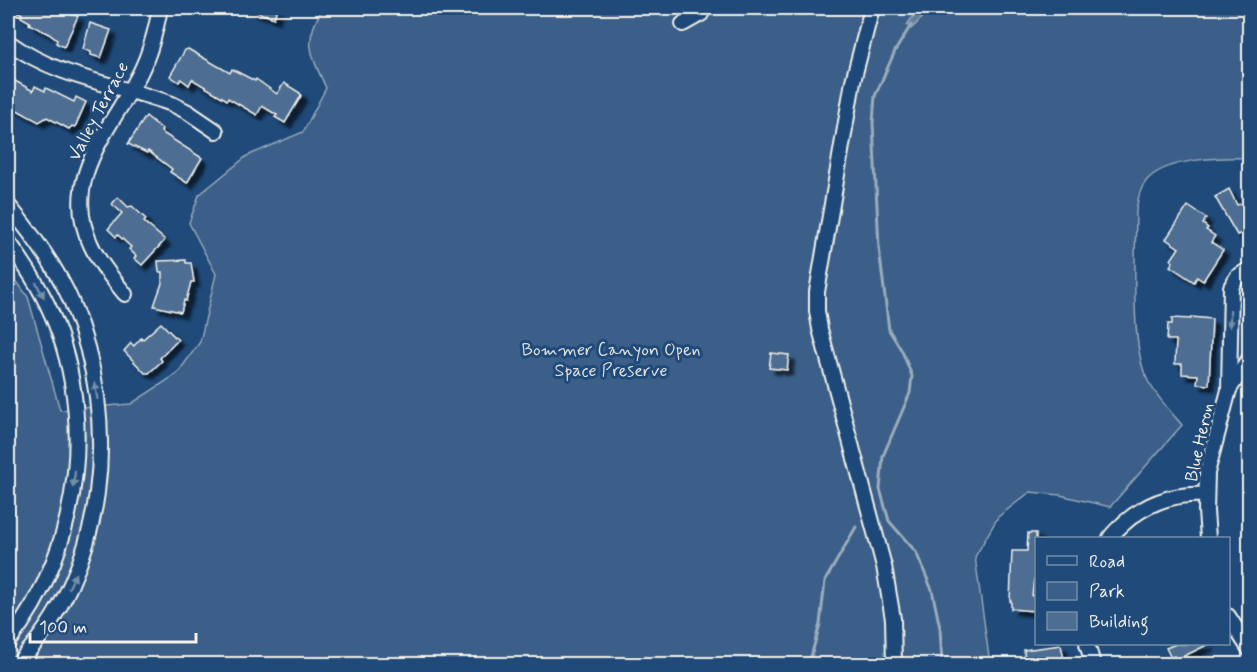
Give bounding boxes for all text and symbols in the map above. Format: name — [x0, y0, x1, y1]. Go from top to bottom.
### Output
street label: Valley Terrace — [63, 58, 135, 165]
one-way arrow — [34, 282, 45, 298]
one-way arrow — [1225, 309, 1234, 328]
park label: Bommer Canyon Open Space Preserve — [522, 338, 700, 383]
one-way arrow — [91, 381, 100, 400]
street label: Blue Heron — [1180, 400, 1220, 484]
one-way arrow — [70, 469, 79, 488]
legend — [1035, 537, 1230, 645]
text: Road — [1089, 550, 1125, 574]
one-way arrow — [67, 573, 76, 590]
text: Park — [1089, 580, 1125, 604]
scale bar — [30, 606, 196, 644]
text: Building — [1089, 610, 1149, 636]
text: 100 m — [39, 616, 87, 640]

